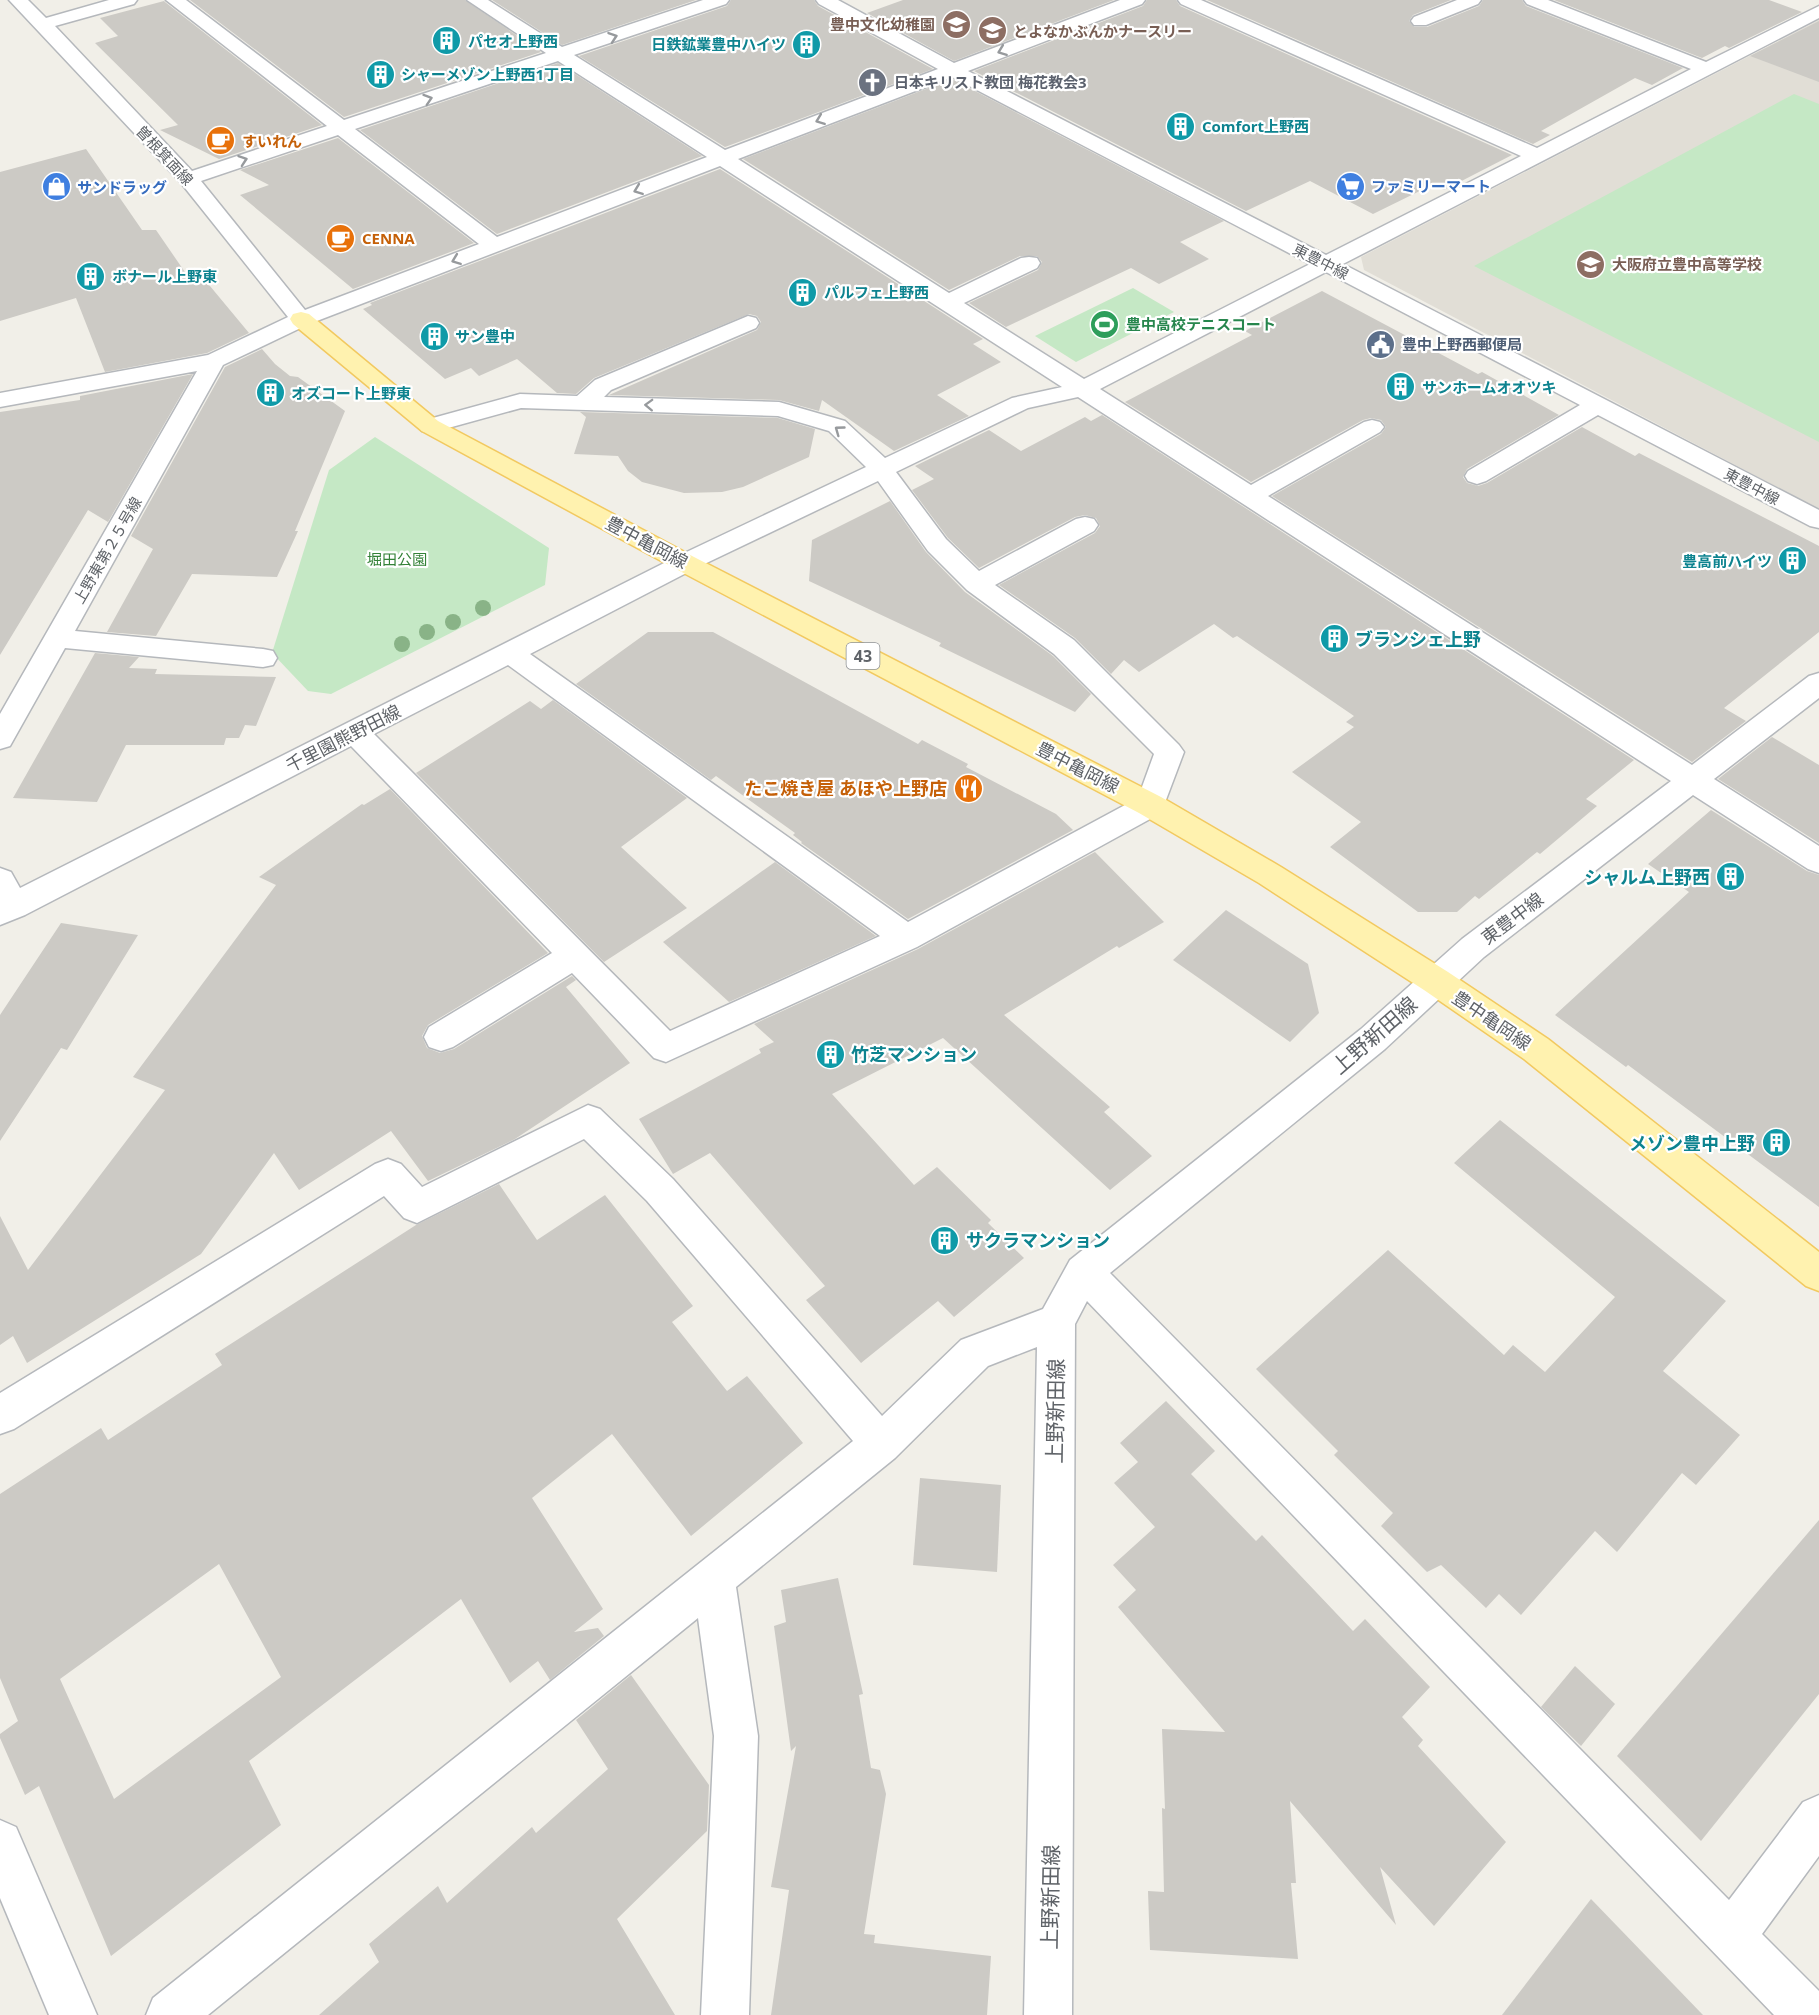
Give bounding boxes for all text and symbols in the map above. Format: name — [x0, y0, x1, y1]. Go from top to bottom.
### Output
school or university icon: 豊中文化幼稚園 — [940, 8, 972, 40]
place label: 豊中文化幼稚園 — [830, 14, 935, 34]
school or university icon: とよなかぶんかナースリー — [976, 15, 1008, 47]
place label: とよなかぶんかナースリー — [1013, 21, 1192, 41]
building icon: パセオ上野西 — [431, 25, 463, 57]
building icon: 日鉄鉱業豊中ハイツ — [791, 28, 823, 60]
place label: パセオ上野西 — [468, 31, 558, 51]
one-way arrow — [607, 31, 618, 44]
place label: 日鉄鉱業豊中ハイツ — [651, 34, 786, 54]
one-way arrow — [998, 44, 1009, 56]
building icon: シャーメゾン上野西1丁目 — [364, 58, 396, 90]
place label: シャーメゾン上野西1丁目 — [401, 64, 574, 84]
church icon: 日本キリスト教団 梅花教会3 — [857, 66, 889, 98]
place label: 日本キリスト教団 梅花教会3 — [894, 72, 1086, 92]
one-way arrow — [422, 93, 433, 106]
building icon: Comfort上野西 — [1165, 110, 1197, 142]
one-way arrow — [816, 113, 826, 126]
place label: Comfort上野西 — [1202, 116, 1309, 136]
street label: 曽根箕面線 — [132, 121, 198, 189]
cafe icon: すいれん — [205, 125, 237, 157]
place label: すいれん — [242, 131, 302, 151]
one-way arrow — [237, 155, 248, 168]
supermarket icon: ファミリーマート — [1334, 170, 1366, 202]
shop icon: サンドラッグ — [40, 171, 72, 203]
place label: ファミリーマート — [1371, 176, 1491, 196]
place label: サンドラッグ — [77, 177, 167, 197]
one-way arrow — [633, 183, 644, 195]
cafe icon: CENNA — [325, 222, 357, 254]
place label: CENNA — [362, 228, 415, 248]
street label: 東豊中線 — [1290, 238, 1352, 284]
school or university icon: 大阪府立豊中高等学校 — [1575, 248, 1607, 280]
one-way arrow — [451, 252, 462, 265]
place label: 大阪府立豊中高等学校 — [1612, 254, 1762, 274]
building icon: ボナール上野東 — [75, 260, 107, 292]
place label: ボナール上野東 — [112, 266, 217, 286]
building icon: パルフェ上野西 — [787, 276, 819, 308]
place label: パルフェ上野西 — [824, 282, 929, 302]
sports icon: 豊中高校テニスコート — [1089, 308, 1121, 340]
place label: 豊中高校テニスコート — [1126, 314, 1276, 334]
building icon: サン豊中 — [418, 320, 450, 352]
place label: サン豊中 — [455, 326, 515, 346]
public building icon: 豊中上野西郵便局 — [1365, 328, 1397, 360]
place label: 豊中上野西郵便局 — [1402, 334, 1522, 354]
building icon: サンホームオオツキ — [1385, 371, 1417, 403]
building icon: オズコート上野東 — [254, 377, 286, 409]
place label: サンホームオオツキ — [1422, 377, 1557, 397]
place label: オズコート上野東 — [291, 383, 411, 403]
one-way arrow — [644, 399, 653, 411]
one-way arrow — [835, 426, 846, 437]
street label: 東豊中線 — [1721, 463, 1783, 509]
street label: 上野東第２５号線 — [68, 493, 146, 607]
street label: 豊中亀岡線 — [602, 510, 692, 574]
building icon: 豊高前ハイツ — [1777, 545, 1809, 577]
park label: 堀田公園 — [367, 549, 427, 569]
place label: 豊高前ハイツ — [1682, 551, 1772, 571]
building icon: ブランシェ上野 — [1318, 623, 1350, 655]
place label: ブランシェ上野 — [1355, 627, 1481, 651]
road number: 43 — [846, 643, 880, 669]
street label: 千里園熊野田線 — [281, 699, 405, 777]
street label: 豊中亀岡線 — [1032, 736, 1124, 798]
restaurant icon: たこ焼き屋 あほや上野店 — [952, 772, 984, 804]
place label: たこ焼き屋 あほや上野店 — [744, 776, 947, 800]
building icon: シャルム上野西 — [1715, 861, 1747, 893]
place label: シャルム上野西 — [1584, 865, 1710, 889]
street label: 東豊中線 — [1476, 887, 1548, 949]
street label: 豊中亀岡線 — [1448, 985, 1536, 1055]
street label: 上野新田線 — [1325, 990, 1423, 1080]
building icon: 竹芝マンション — [814, 1038, 846, 1070]
place label: 竹芝マンション — [851, 1042, 977, 1066]
building icon: メゾン豊中上野 — [1760, 1127, 1792, 1159]
place label: メゾン豊中上野 — [1629, 1131, 1755, 1155]
building icon: サクラマンション — [929, 1224, 961, 1256]
place label: サクラマンション — [966, 1228, 1110, 1252]
street label: 上野新田線 — [1040, 1358, 1070, 1464]
street label: 上野新田線 — [1035, 1844, 1065, 1950]

